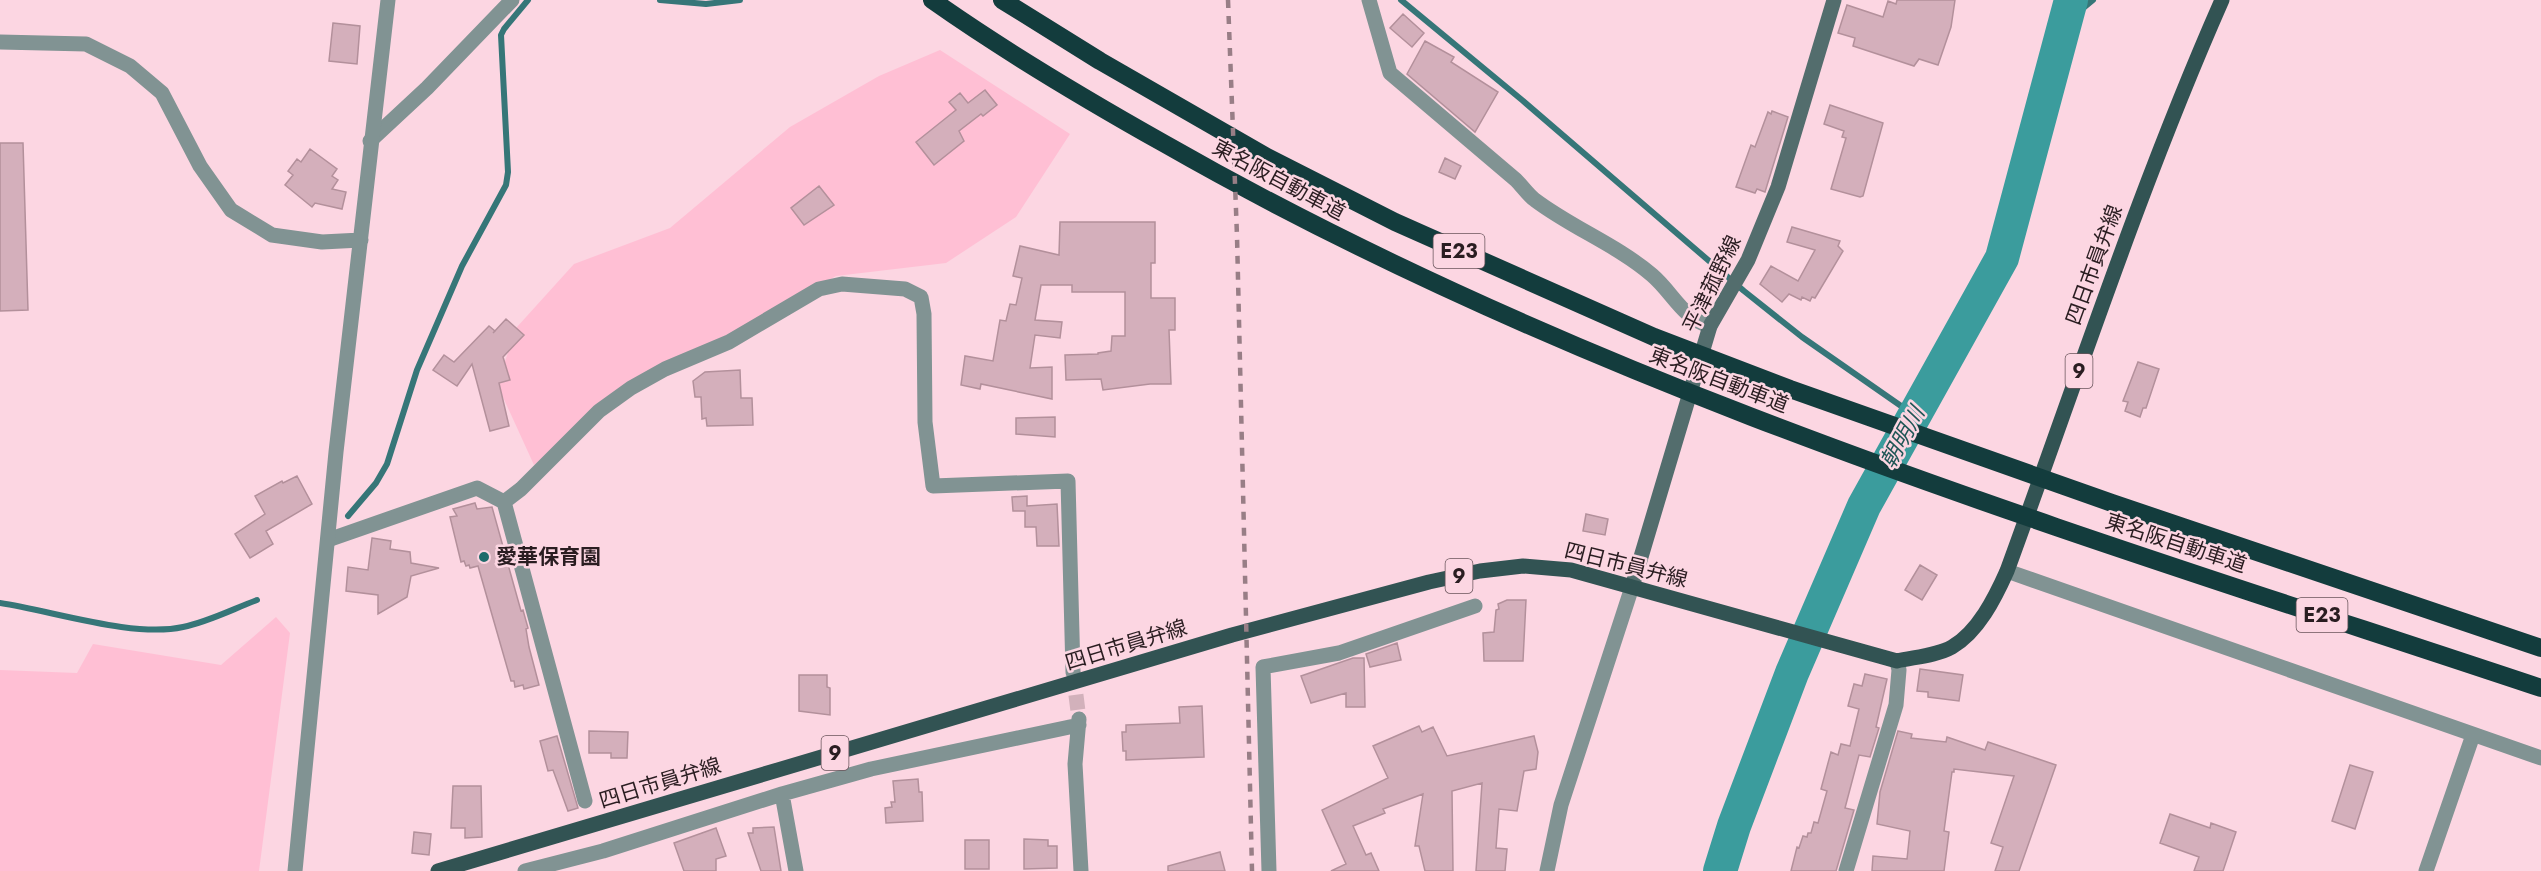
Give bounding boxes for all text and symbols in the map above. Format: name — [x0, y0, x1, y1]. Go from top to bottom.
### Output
street label: 東名阪自動車道 — [1207, 132, 1351, 228]
street label: 四日市員弁線 — [2058, 201, 2130, 329]
street label: 平津菰野線 — [1676, 230, 1748, 338]
road number: E23 — [1434, 234, 1484, 268]
street label: 東名阪自動車道 — [1645, 340, 1793, 420]
road number: 9 — [2066, 354, 2092, 388]
water label: 朝明川 — [1872, 399, 1933, 474]
street label: 東名阪自動車道 — [2101, 506, 2251, 580]
street label: 四日市員弁線 — [1561, 535, 1691, 595]
place label: 愛華保育園 — [496, 542, 601, 572]
marker: 愛華保育園 — [477, 550, 491, 564]
road number: 9 — [1446, 559, 1472, 593]
road number: E23 — [2296, 598, 2348, 632]
street label: 四日市員弁線 — [1061, 612, 1191, 678]
road number: 9 — [822, 736, 848, 770]
street label: 四日市員弁線 — [595, 750, 725, 816]

